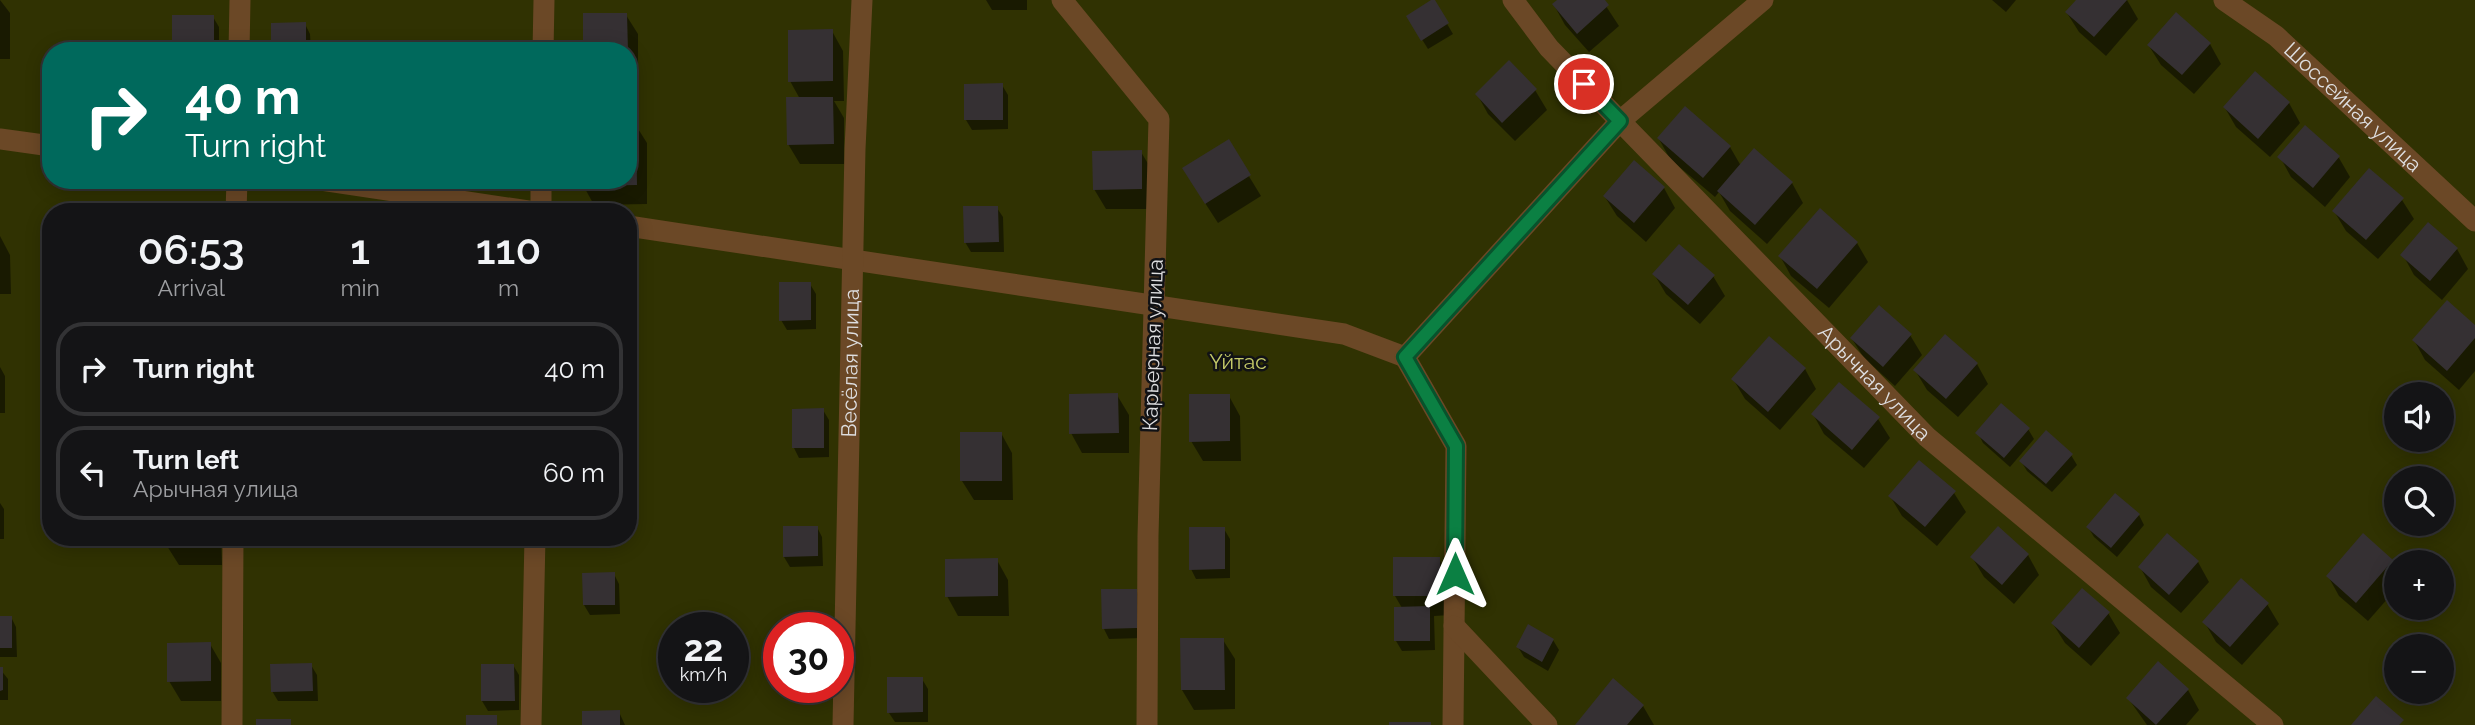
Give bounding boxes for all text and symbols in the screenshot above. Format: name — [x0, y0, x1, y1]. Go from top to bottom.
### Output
street label: Шоссейная улица — [2279, 37, 2427, 177]
pin — [1554, 54, 1614, 114]
icon: arrive — [1565, 65, 1603, 103]
text: 40 m — [185, 68, 300, 125]
icon: right — [70, 70, 161, 161]
text: Turn right — [185, 127, 326, 164]
text: 06:53 — [138, 225, 245, 274]
text: 1 — [350, 225, 370, 274]
text: 110 — [476, 225, 541, 274]
street label: Карьерная улица — [1137, 259, 1168, 431]
text: Arrival — [157, 274, 225, 301]
text: min — [340, 274, 380, 301]
text: m — [498, 274, 519, 301]
street label: Весёлая улица — [836, 289, 864, 438]
street label: Арычная улица — [1813, 320, 1936, 445]
park label: Үйтас — [1209, 349, 1267, 374]
icon: right — [74, 350, 112, 388]
text: Turn right — [133, 354, 254, 384]
text: 40 m — [544, 354, 605, 384]
map controls — [2384, 382, 2454, 704]
button: sound — [2384, 382, 2454, 452]
text: Turn left — [133, 445, 239, 475]
icon: left — [74, 454, 112, 492]
text: 60 m — [543, 458, 605, 488]
button: search — [2384, 466, 2454, 536]
text: Арычная улица — [133, 475, 298, 502]
position arrow — [1418, 537, 1492, 611]
button: + — [2384, 550, 2454, 620]
speed limit sign: 30 — [763, 612, 854, 703]
text: 22 — [684, 628, 723, 669]
button: − — [2384, 634, 2454, 704]
text: km/h — [680, 664, 727, 685]

